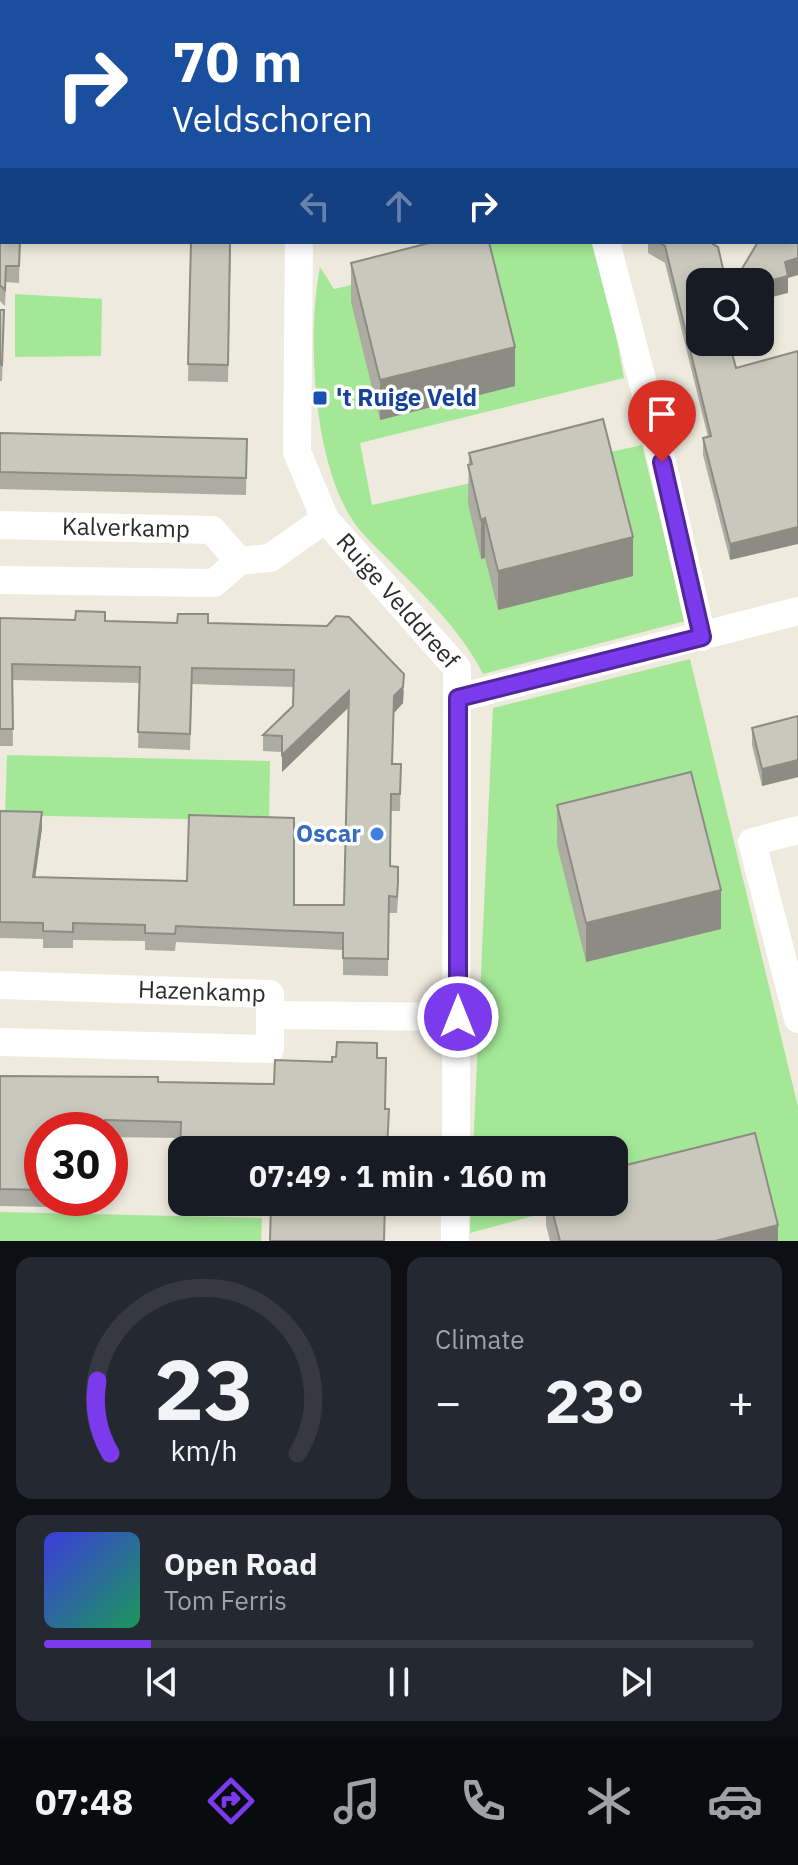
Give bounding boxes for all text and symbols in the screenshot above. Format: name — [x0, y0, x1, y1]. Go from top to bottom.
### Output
text: 70 m — [172, 25, 302, 97]
icon: right — [40, 32, 144, 136]
text: Veldschoren — [172, 95, 373, 142]
icon: left — [293, 184, 337, 228]
icon: ahead — [377, 184, 421, 228]
icon: right — [461, 184, 505, 228]
map controls — [686, 268, 774, 356]
button: search — [686, 268, 774, 356]
pin — [628, 380, 696, 462]
place label: 't Ruige Veld — [336, 381, 477, 413]
marker: 't Ruige Veld — [311, 389, 329, 407]
icon: arrive — [640, 392, 684, 436]
street label: Kalverkamp — [62, 509, 190, 544]
street label: Ruige Velddreef — [330, 526, 467, 675]
place label: Oscar — [296, 817, 361, 849]
marker: Oscar — [368, 825, 386, 843]
street label: Hazenkamp — [138, 973, 266, 1009]
position arrow — [416, 975, 500, 1059]
speed limit sign: 30 — [24, 1112, 128, 1216]
text: 07:49 · 1 min · 160 m — [249, 1156, 547, 1195]
text: Climate — [435, 1322, 525, 1356]
text: 23 — [154, 1335, 253, 1443]
text: 23° — [544, 1361, 645, 1440]
text: − — [435, 1373, 461, 1430]
text: + — [728, 1373, 754, 1430]
text: km/h — [170, 1432, 237, 1469]
text: Open Road — [164, 1544, 317, 1583]
text: Tom Ferris — [164, 1583, 287, 1617]
icon: previous — [140, 1660, 184, 1704]
icon: pause — [377, 1660, 421, 1704]
icon: next — [614, 1660, 658, 1704]
icon: directions — [203, 1773, 259, 1829]
icon: music — [329, 1773, 385, 1829]
icon: phone — [455, 1773, 511, 1829]
icon: climate — [581, 1773, 637, 1829]
icon: car — [707, 1773, 763, 1829]
text: 07:48 — [35, 1778, 133, 1825]

